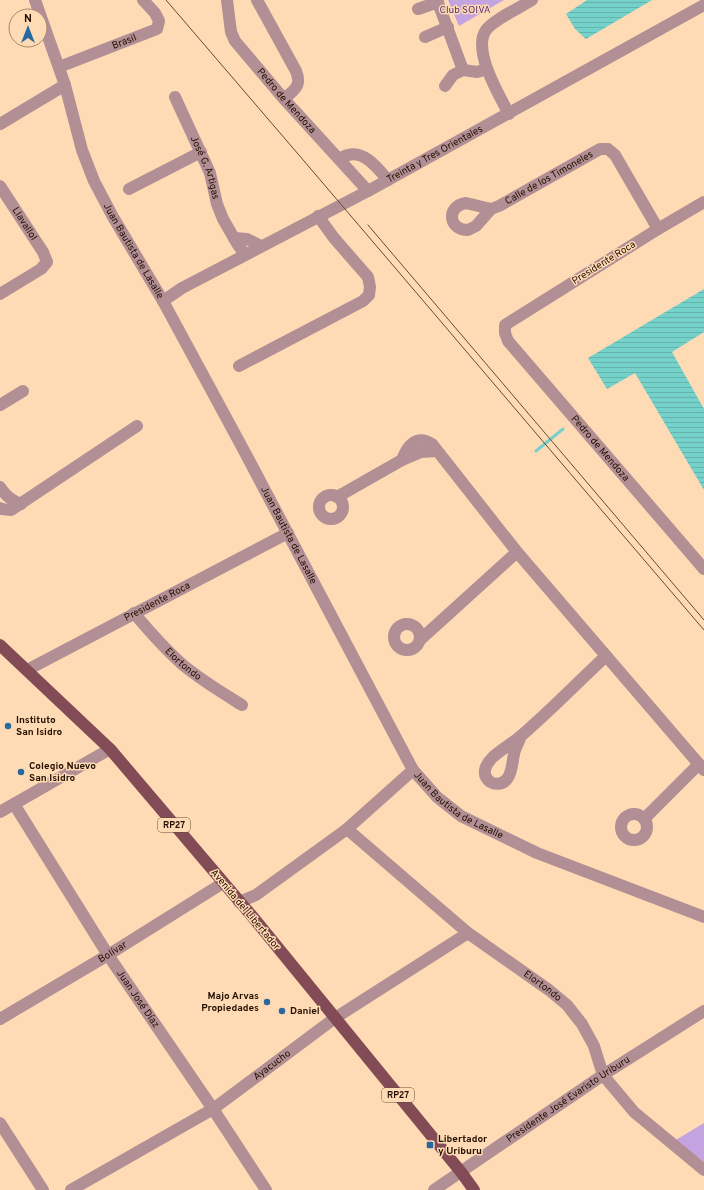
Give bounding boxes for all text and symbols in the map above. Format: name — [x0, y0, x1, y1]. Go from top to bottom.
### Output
park label: Club SOIVA — [439, 4, 491, 17]
north arrow — [8, 8, 48, 48]
text: N — [24, 12, 32, 26]
street label: Brasil — [110, 31, 138, 52]
street label: Pedro de Mendoza — [254, 65, 319, 136]
street label: Treinta y Tres Orientales — [384, 122, 485, 186]
street label: José G. Artigas — [187, 134, 222, 201]
street label: Calle de los Timoneles — [503, 148, 596, 208]
street label: Juan Bautista de Lasalle — [100, 201, 167, 301]
street label: Llavallol — [9, 205, 40, 243]
street label: Presidente Roca — [570, 238, 638, 288]
street label: Pedro de Mendoza — [568, 412, 632, 484]
street label: Juan Bautista de Lasalle — [258, 484, 320, 587]
street label: Presidente Roca — [122, 579, 192, 624]
street label: Elortondo — [162, 645, 204, 684]
place label: Instituto San Isidro — [16, 714, 63, 739]
marker: Instituto San Isidro — [3, 721, 13, 731]
place label: Colegio Nuevo San Isidro — [29, 760, 96, 785]
marker: Colegio Nuevo San Isidro — [16, 767, 26, 777]
street label: Juan Bautista de Lasalle — [411, 769, 505, 842]
road number: RP27 — [158, 818, 190, 832]
street label: Avenida del Libertador — [207, 867, 283, 953]
street label: Bolívar — [96, 938, 130, 966]
street label: Juan José Díaz — [114, 967, 162, 1030]
street label: Elortondo — [521, 968, 565, 1005]
place label: Majo Arvas Propiedades — [201, 990, 259, 1015]
marker: Majo Arvas Propiedades — [262, 997, 272, 1007]
place label: Daniel — [290, 1005, 320, 1018]
marker: Daniel — [277, 1006, 287, 1016]
street label: Ayacucho — [251, 1047, 294, 1083]
street label: Presidente José Evaristo Uriburu — [504, 1053, 632, 1145]
road number: RP27 — [382, 1088, 414, 1102]
place label: Libertador y Uriburu — [438, 1133, 488, 1158]
marker: Libertador y Uriburu — [425, 1140, 435, 1150]

